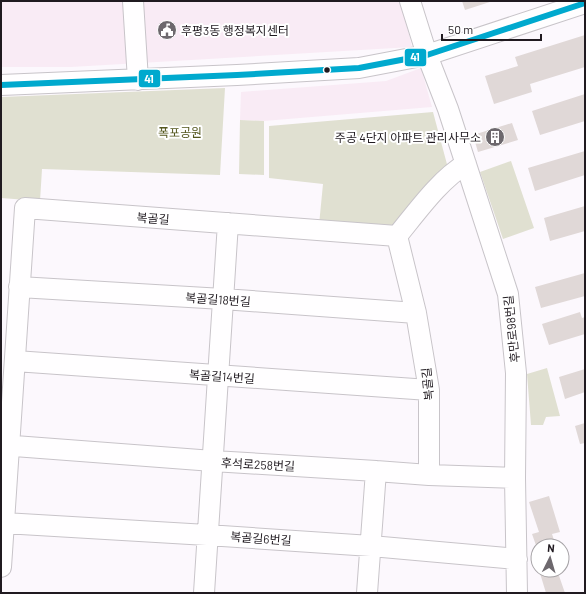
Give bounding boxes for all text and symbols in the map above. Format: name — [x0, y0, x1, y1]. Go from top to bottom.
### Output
scale bar — [442, 16, 541, 42]
public building icon: 후평3동 행정복지센터 — [156, 19, 178, 41]
text: 50 m — [448, 22, 473, 36]
place label: 후평3동 행정복지센터 — [181, 23, 289, 37]
line badge: 41 — [404, 48, 427, 67]
text: 41 — [410, 50, 420, 63]
unlabelled marker — [322, 65, 332, 75]
line badge: 41 — [138, 69, 161, 88]
text: 41 — [144, 72, 154, 85]
park label: 폭포공원 — [158, 125, 202, 139]
building icon: 주공 4단지 아파트 관리사무소 — [484, 126, 506, 148]
place label: 주공 4단지 아파트 관리사무소 — [335, 130, 481, 144]
street label: 복골길 — [136, 210, 170, 226]
street label: 복골길18번길 — [185, 290, 251, 308]
street label: 후만로98번길 — [500, 295, 522, 363]
street label: 복골길14번길 — [189, 367, 255, 385]
street label: 복골길 — [418, 367, 436, 401]
street label: 후석로258번길 — [221, 455, 295, 473]
street label: 복골길6번길 — [230, 529, 292, 547]
north arrow — [530, 538, 570, 578]
text: N — [547, 541, 555, 554]

